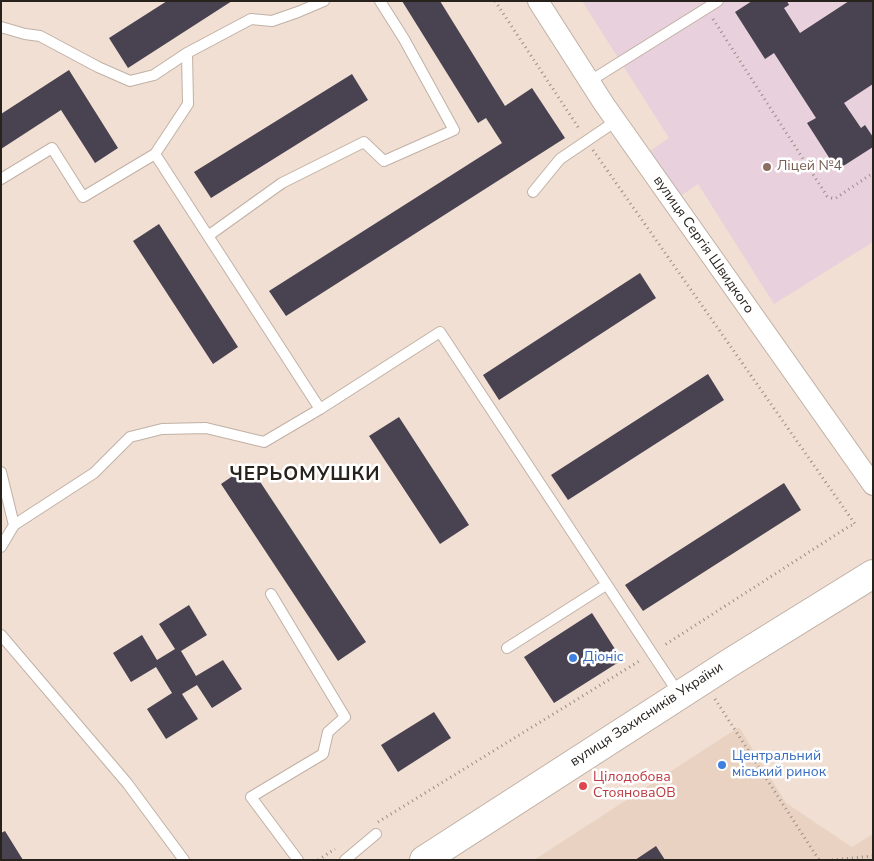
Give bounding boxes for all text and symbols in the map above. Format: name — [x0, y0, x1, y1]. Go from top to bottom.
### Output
place label: Ліцей №4 — [777, 159, 842, 175]
marker: Ліцей №4 — [761, 161, 773, 173]
street label: вулиця Сергія Швидкого — [649, 173, 757, 317]
district label: ЧЕРЬОМУШКИ — [228, 464, 382, 486]
place label: Діоніс — [583, 650, 623, 666]
marker: Діоніс — [567, 652, 579, 664]
street label: вулиця Захисників України — [567, 659, 727, 771]
place label: Центральний міський ринок — [732, 749, 826, 782]
marker: Центральний міський ринок — [716, 759, 728, 771]
place label: Цілодобова СтояноваОВ — [593, 770, 676, 802]
marker: Цілодобова СтояноваОВ — [577, 780, 589, 792]

